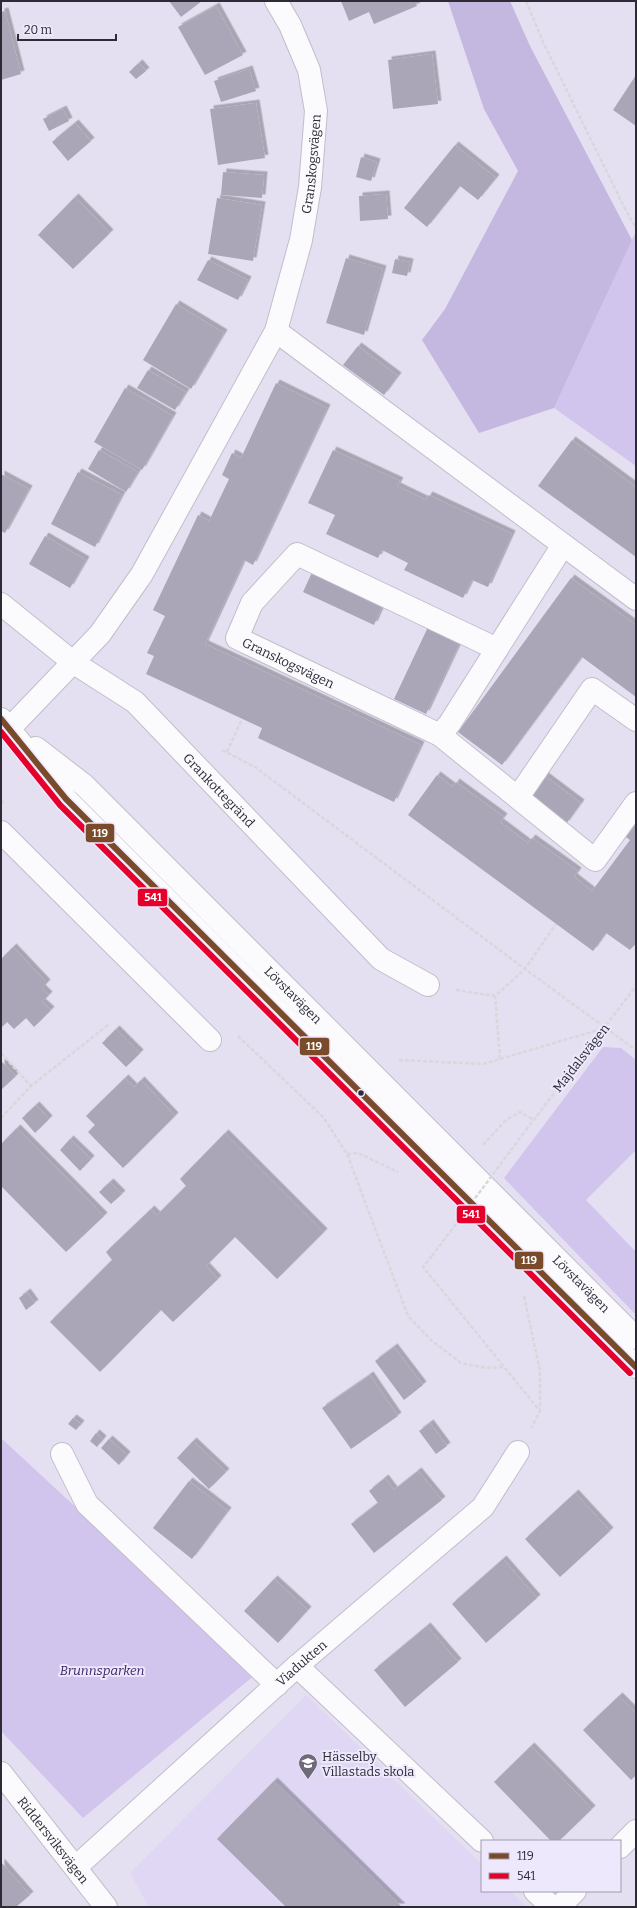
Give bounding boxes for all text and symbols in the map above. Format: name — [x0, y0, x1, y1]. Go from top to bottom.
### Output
scale bar — [18, 16, 116, 42]
text: 20 m — [24, 23, 53, 37]
street label: Granskogsvägen — [298, 113, 323, 215]
street label: Granskogsvägen — [240, 634, 338, 691]
street label: Grankottegränd — [180, 750, 258, 830]
line badge: 119 — [85, 823, 115, 843]
text: 119 — [92, 827, 108, 840]
line badge: 541 — [137, 888, 168, 907]
text: 541 — [144, 891, 162, 904]
street label: Lövstavägen — [262, 963, 326, 1027]
street label: Majdalsvägen — [550, 1020, 613, 1095]
line badge: 119 — [299, 1037, 330, 1056]
text: 119 — [306, 1040, 322, 1053]
unlabelled marker — [356, 1088, 366, 1098]
line badge: 541 — [456, 1205, 486, 1224]
text: 541 — [462, 1208, 480, 1221]
line badge: 119 — [514, 1251, 544, 1270]
street label: Lövstavägen — [550, 1252, 614, 1316]
text: 119 — [521, 1254, 537, 1267]
street label: Viadukten — [273, 1636, 330, 1689]
park label: Brunnsparken — [60, 1663, 144, 1678]
place label: Hässelby Villastads skola — [322, 1749, 414, 1779]
school or university icon: Hässelby Villastads skola — [297, 1752, 319, 1780]
street label: Riddersviksvägen — [15, 1793, 93, 1887]
legend — [481, 1840, 621, 1892]
text: 119 — [517, 1849, 534, 1863]
text: 541 — [517, 1869, 535, 1883]

